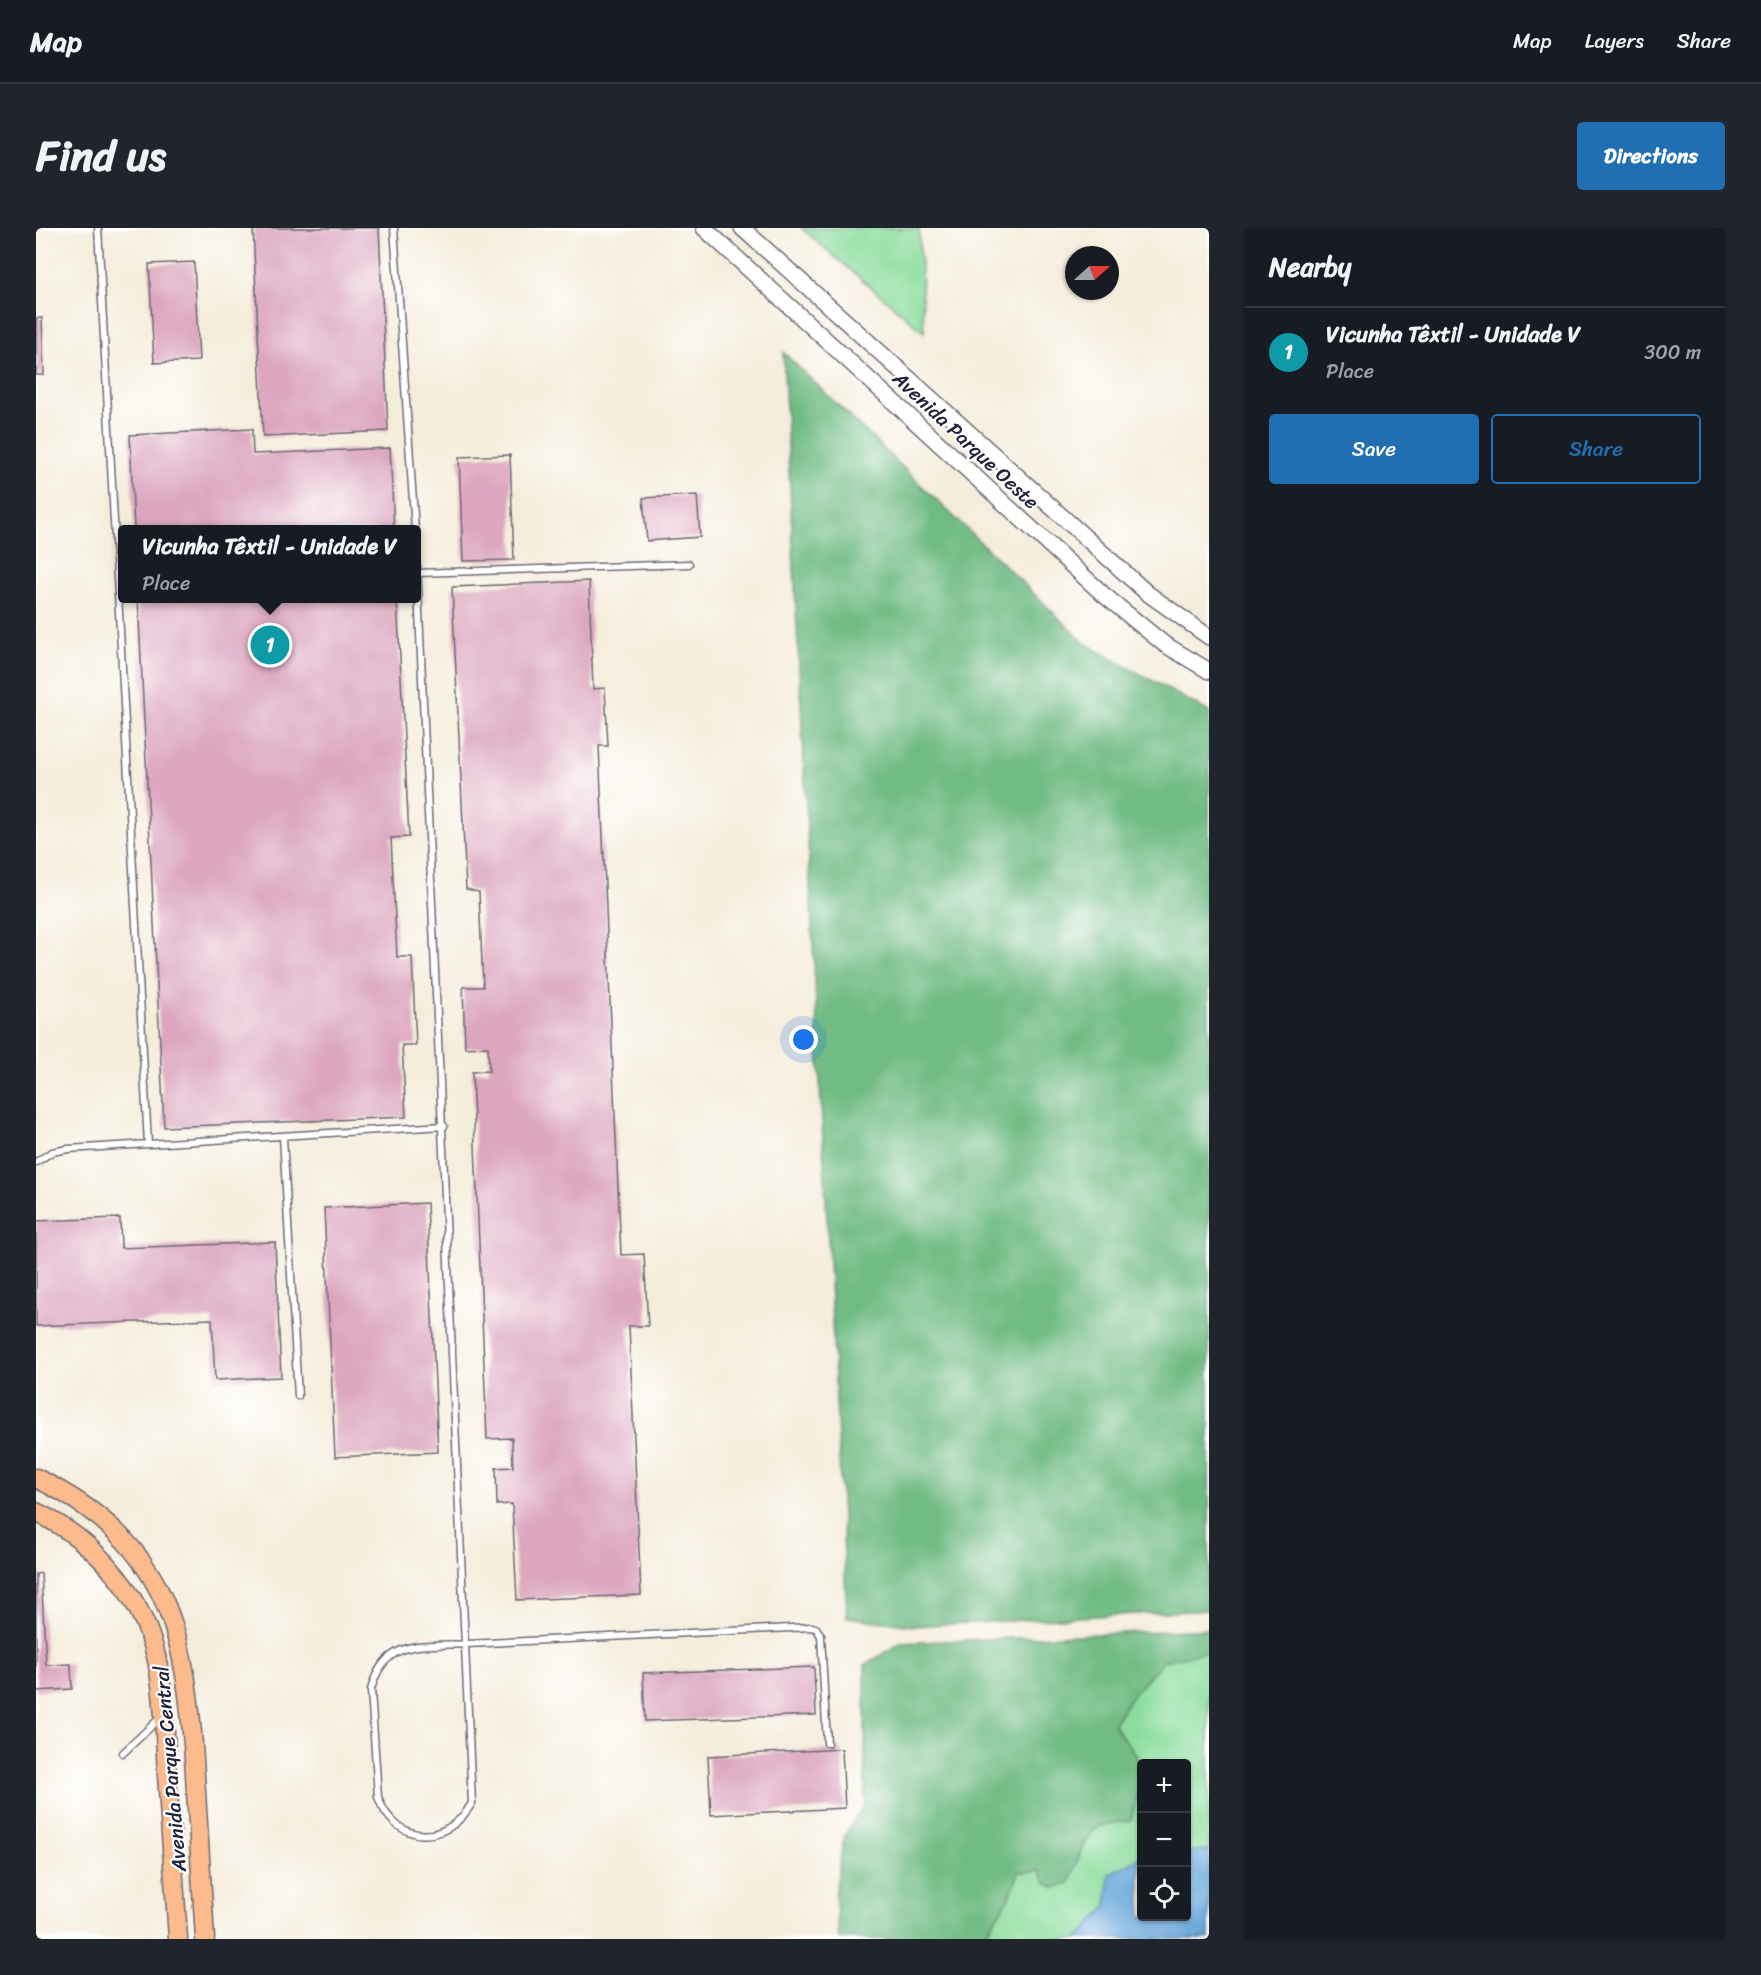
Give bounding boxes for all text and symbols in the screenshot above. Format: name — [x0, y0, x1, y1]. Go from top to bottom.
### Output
text: Map — [30, 17, 82, 66]
text: Map — [1513, 22, 1552, 60]
text: Layers — [1585, 22, 1644, 60]
text: Share — [1677, 22, 1731, 60]
text: Find us — [36, 119, 166, 193]
button: Directions — [1577, 122, 1725, 190]
text: Nearby — [1269, 244, 1351, 290]
north arrow — [1065, 246, 1119, 300]
text: Vicunha Têxtil - Unidade V — [1326, 315, 1581, 354]
text: 1 — [1284, 335, 1293, 370]
text: 300 m — [1644, 335, 1701, 370]
text: Place — [1326, 354, 1374, 389]
street label: Avenida Parque Oeste — [883, 362, 1047, 518]
button: Save — [1269, 414, 1479, 484]
button: Share — [1491, 414, 1701, 484]
popup — [118, 525, 421, 603]
text: Vicunha Têxtil - Unidade V — [142, 527, 397, 566]
text: Place — [142, 566, 190, 601]
pin: 1 — [250, 622, 290, 668]
your location — [789, 1025, 818, 1054]
street label: Avenida Parque Central — [144, 1664, 197, 1874]
map controls — [1137, 1759, 1191, 1921]
button: + — [1137, 1759, 1191, 1813]
button: − — [1137, 1813, 1191, 1867]
button: locate — [1137, 1867, 1191, 1921]

